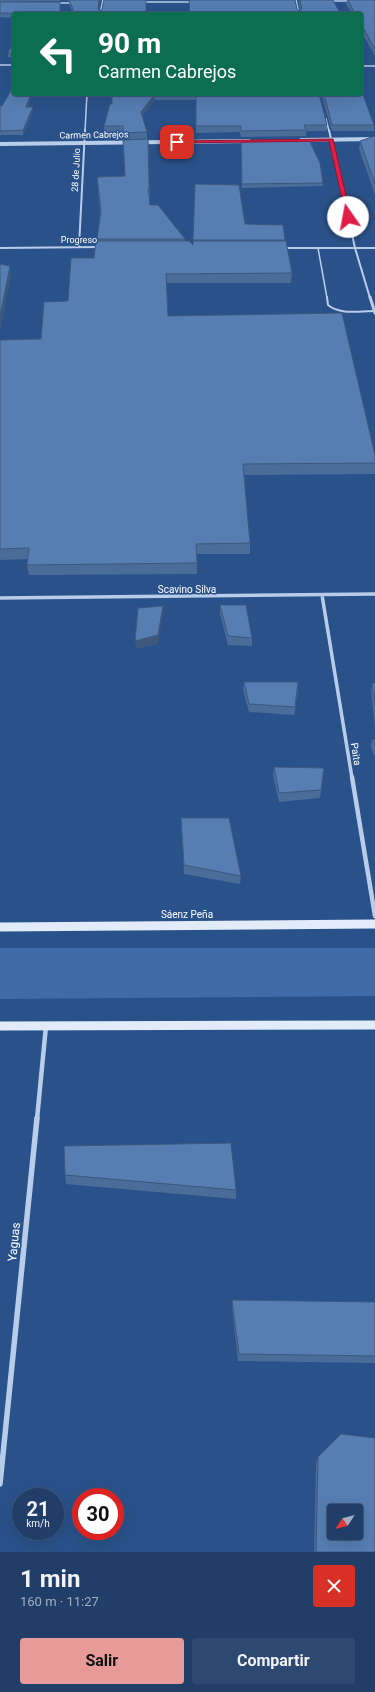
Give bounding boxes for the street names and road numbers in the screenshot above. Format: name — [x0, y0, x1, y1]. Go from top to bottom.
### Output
street label: Carmen Cabrejos — [59, 129, 129, 141]
street label: 28 de Julio — [70, 148, 82, 192]
street label: Progreso — [61, 235, 97, 245]
street label: Scavino Silva — [158, 584, 216, 595]
street label: Paita — [349, 742, 363, 766]
street label: Sáenz Peña — [161, 909, 213, 920]
street label: Yaguas — [5, 1222, 23, 1262]

